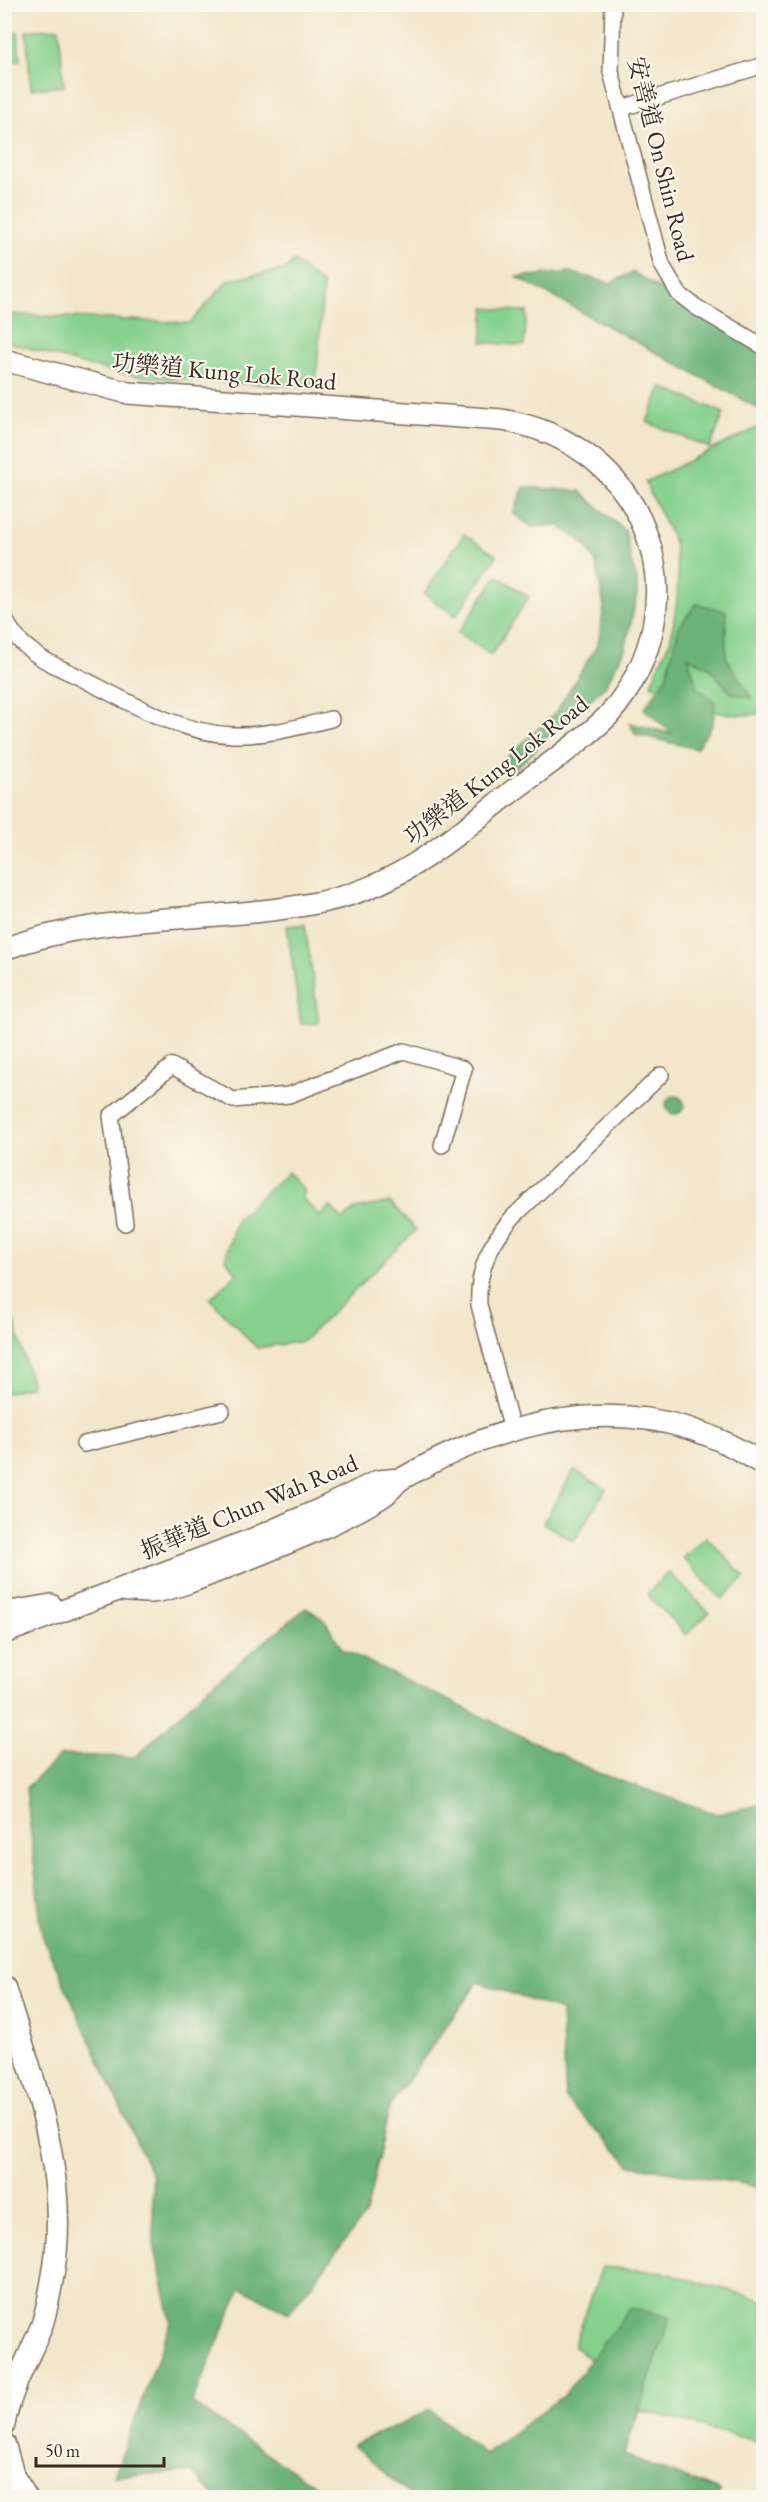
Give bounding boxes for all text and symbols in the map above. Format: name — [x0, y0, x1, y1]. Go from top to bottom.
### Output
street label: 安善道 On Shin Road — [621, 53, 702, 265]
street label: 功樂道 Kung Lok Road — [110, 346, 339, 397]
street label: 功樂道 Kung Lok Road — [397, 687, 595, 851]
street label: 振華道 Chun Wah Road — [136, 1446, 363, 1566]
scale bar — [36, 2430, 164, 2468]
text: 50 m — [45, 2439, 80, 2462]

